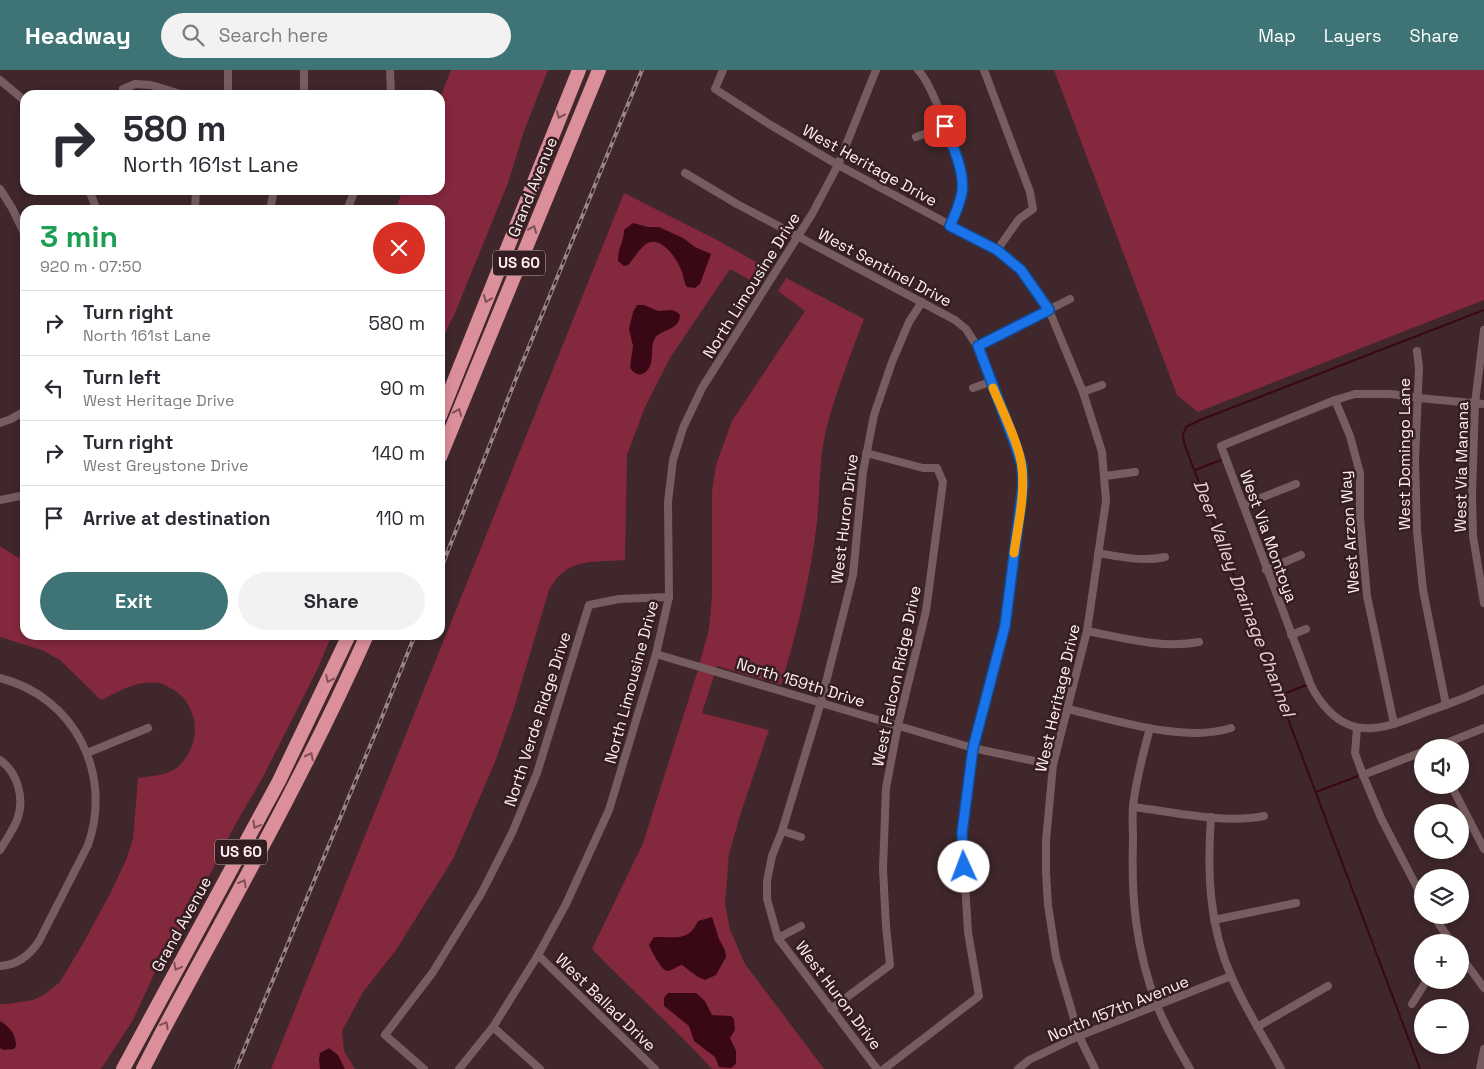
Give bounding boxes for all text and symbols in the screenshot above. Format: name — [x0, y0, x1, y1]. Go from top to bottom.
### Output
search box — [161, 13, 511, 58]
text: Headway — [25, 20, 131, 51]
icon: search — [179, 21, 207, 49]
text: Search here — [219, 23, 328, 48]
text: Map — [1258, 24, 1296, 47]
text: Layers — [1324, 24, 1381, 47]
text: Share — [1409, 24, 1459, 47]
pin — [924, 105, 966, 147]
text: 580 m — [123, 107, 226, 151]
icon: right — [40, 110, 105, 175]
one-way arrow — [556, 110, 567, 119]
icon: arrive — [931, 112, 959, 140]
street label: West Heritage Drive — [798, 120, 941, 211]
street label: Grand Avenue — [503, 134, 562, 240]
text: North 161st Lane — [123, 150, 299, 178]
street label: North Limousine Drive — [698, 208, 805, 362]
text: 3 min — [40, 217, 118, 256]
button: close — [373, 222, 425, 274]
street label: West Sentinel Drive — [814, 223, 955, 312]
one-way arrow — [527, 225, 538, 234]
road number: US 60 — [493, 250, 545, 276]
text: 920 m · 07:50 — [40, 256, 142, 277]
one-way arrow — [483, 294, 493, 302]
text: Turn right — [83, 300, 173, 325]
icon: right — [40, 309, 68, 337]
text: 580 m — [368, 311, 425, 336]
text: North 161st Lane — [83, 325, 211, 346]
text: Turn left — [83, 365, 161, 390]
icon: left — [40, 374, 68, 402]
text: 90 m — [380, 376, 425, 401]
street label: West Domingo Lane — [1394, 378, 1415, 530]
text: West Heritage Drive — [83, 390, 234, 411]
street label: West Via Manana — [1450, 401, 1473, 533]
one-way arrow — [452, 408, 463, 417]
text: Turn right — [83, 430, 173, 455]
icon: right — [40, 439, 68, 467]
text: 140 m — [372, 441, 425, 466]
street label: West Huron Drive — [826, 453, 863, 585]
text: West Greystone Drive — [83, 455, 248, 476]
street label: West Via Montoya — [1235, 467, 1302, 605]
street label: West Arzon Way — [1335, 470, 1364, 594]
water label: Deer Valley Drainage Channel — [1189, 476, 1301, 722]
icon: arrive — [40, 504, 68, 532]
text: Arrive at destination — [83, 506, 271, 531]
text: 110 m — [376, 506, 425, 531]
button: Exit — [40, 572, 228, 630]
button: Share — [238, 572, 425, 630]
street label: West Falcon Ridge Drive — [867, 584, 926, 769]
street label: North Limousine Drive — [600, 598, 663, 766]
street label: West Heritage Drive — [1030, 622, 1085, 774]
street label: North Verde Ridge Drive — [499, 629, 576, 809]
street label: North 159th Drive — [734, 653, 868, 712]
one-way arrow — [325, 674, 335, 683]
map controls — [1414, 739, 1469, 1054]
button: sound — [1414, 739, 1469, 794]
one-way arrow — [304, 752, 314, 761]
button: search — [1414, 804, 1469, 859]
one-way arrow — [252, 819, 262, 828]
road number: US 60 — [215, 840, 267, 864]
position arrow — [937, 840, 989, 892]
button: layers — [1414, 869, 1469, 924]
street label: Grand Avenue — [147, 873, 216, 976]
one-way arrow — [236, 879, 246, 888]
button: + — [1414, 934, 1469, 989]
street label: West Huron Drive — [791, 937, 886, 1054]
street label: West Ballad Drive — [551, 949, 661, 1056]
one-way arrow — [174, 962, 184, 971]
street label: North 157th Avenue — [1044, 971, 1192, 1046]
button: − — [1414, 999, 1469, 1054]
one-way arrow — [159, 1022, 169, 1031]

